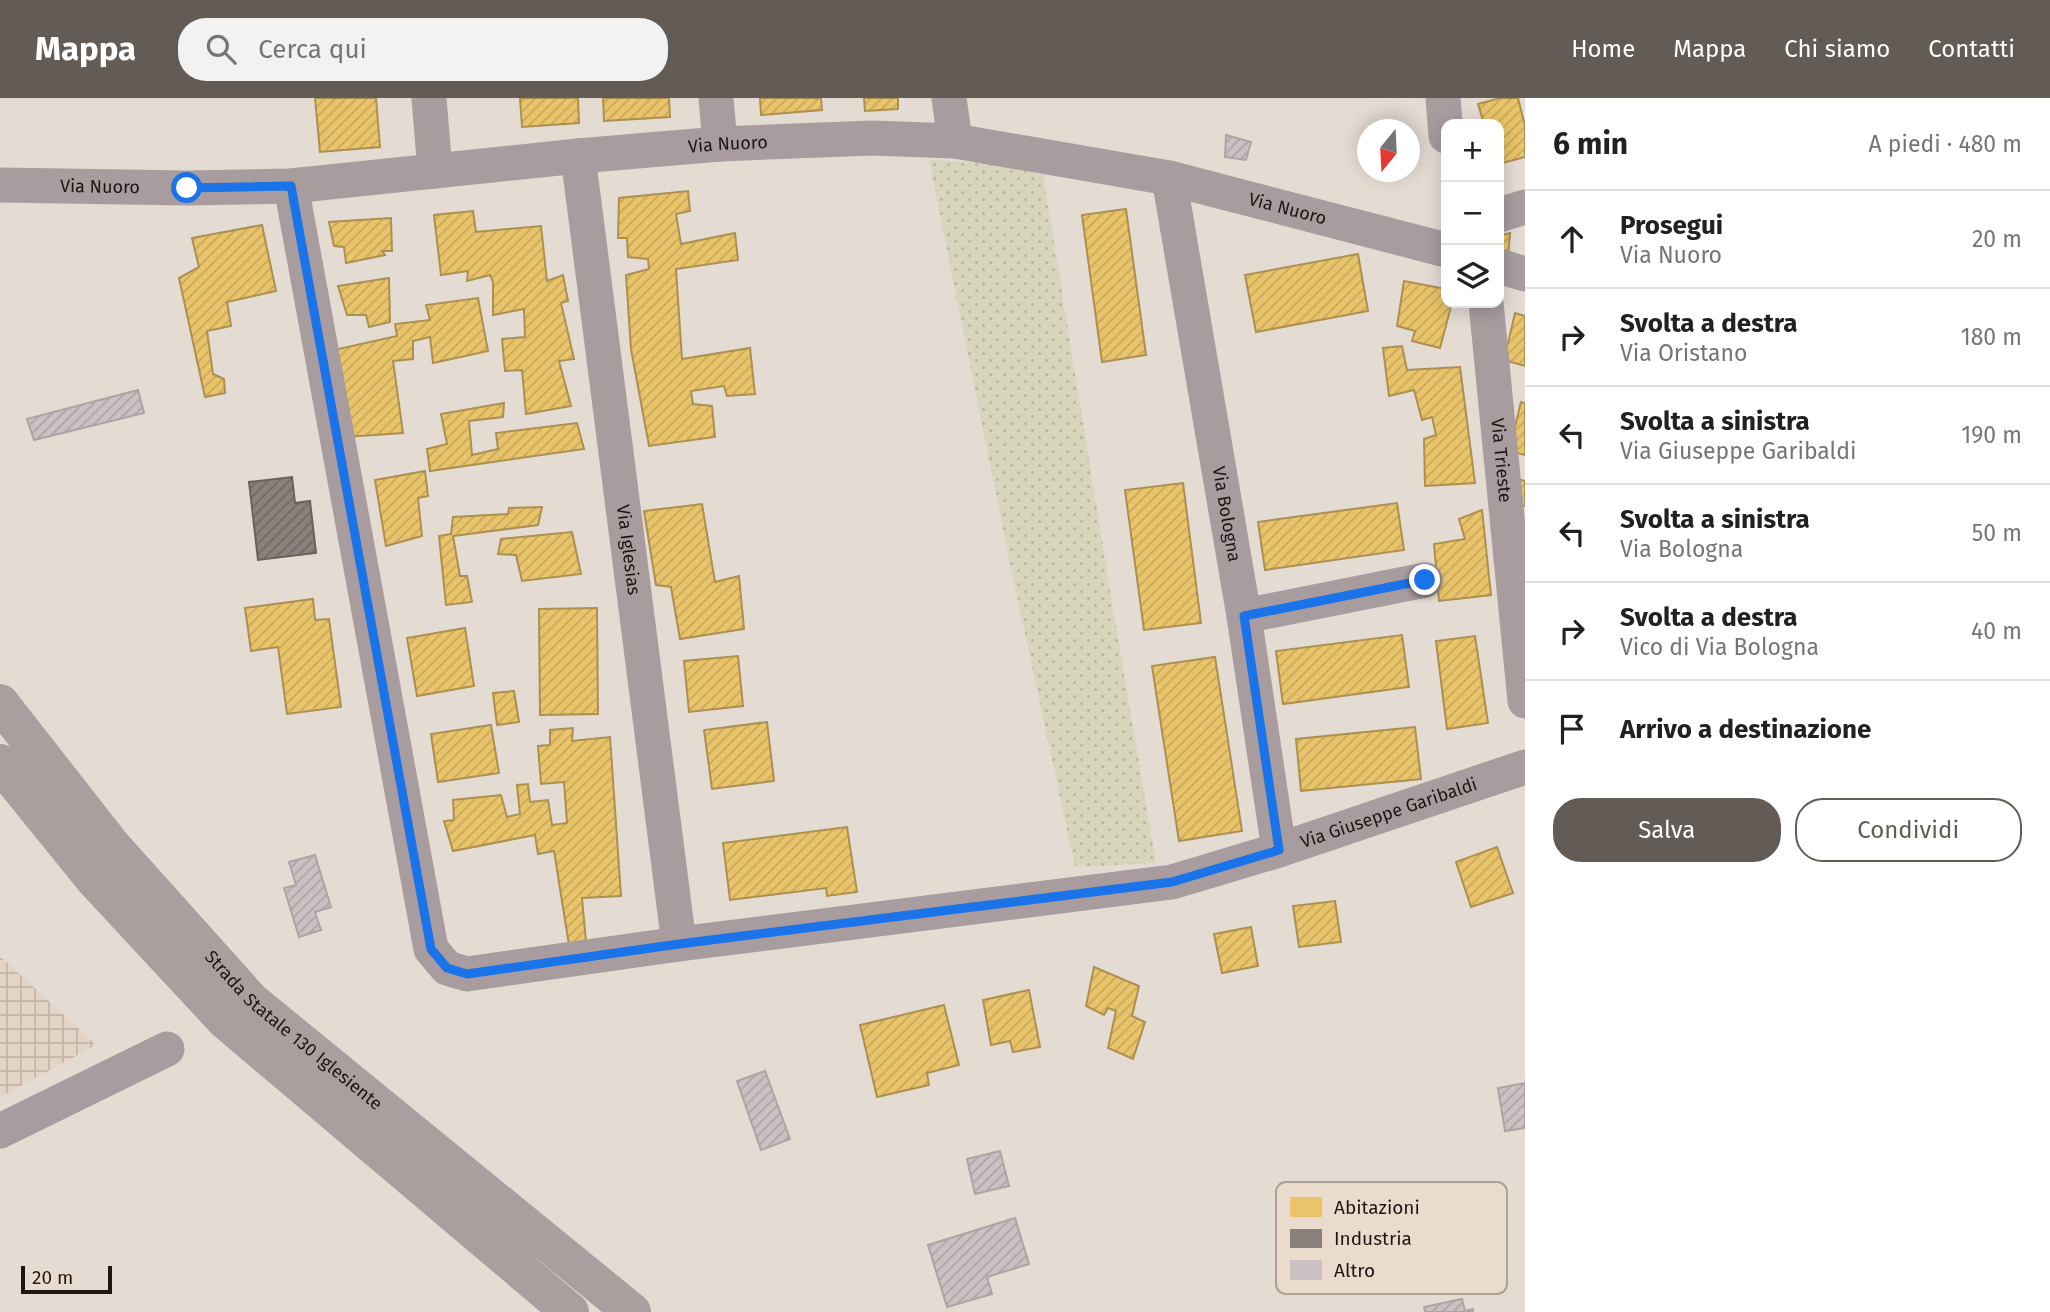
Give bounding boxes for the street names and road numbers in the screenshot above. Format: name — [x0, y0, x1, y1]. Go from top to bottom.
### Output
street label: Via Nuoro — [687, 131, 768, 158]
street label: Via Nuoro — [60, 175, 140, 198]
street label: Via Nuoro — [1246, 188, 1329, 230]
street label: Via Trieste — [1486, 417, 1516, 503]
street label: Via Bologna — [1208, 465, 1246, 564]
street label: Via Iglesias — [612, 503, 645, 596]
street label: Via Giuseppe Garibaldi — [1298, 773, 1480, 853]
street label: Strada Statale 130 Iglesiente — [200, 946, 387, 1115]

